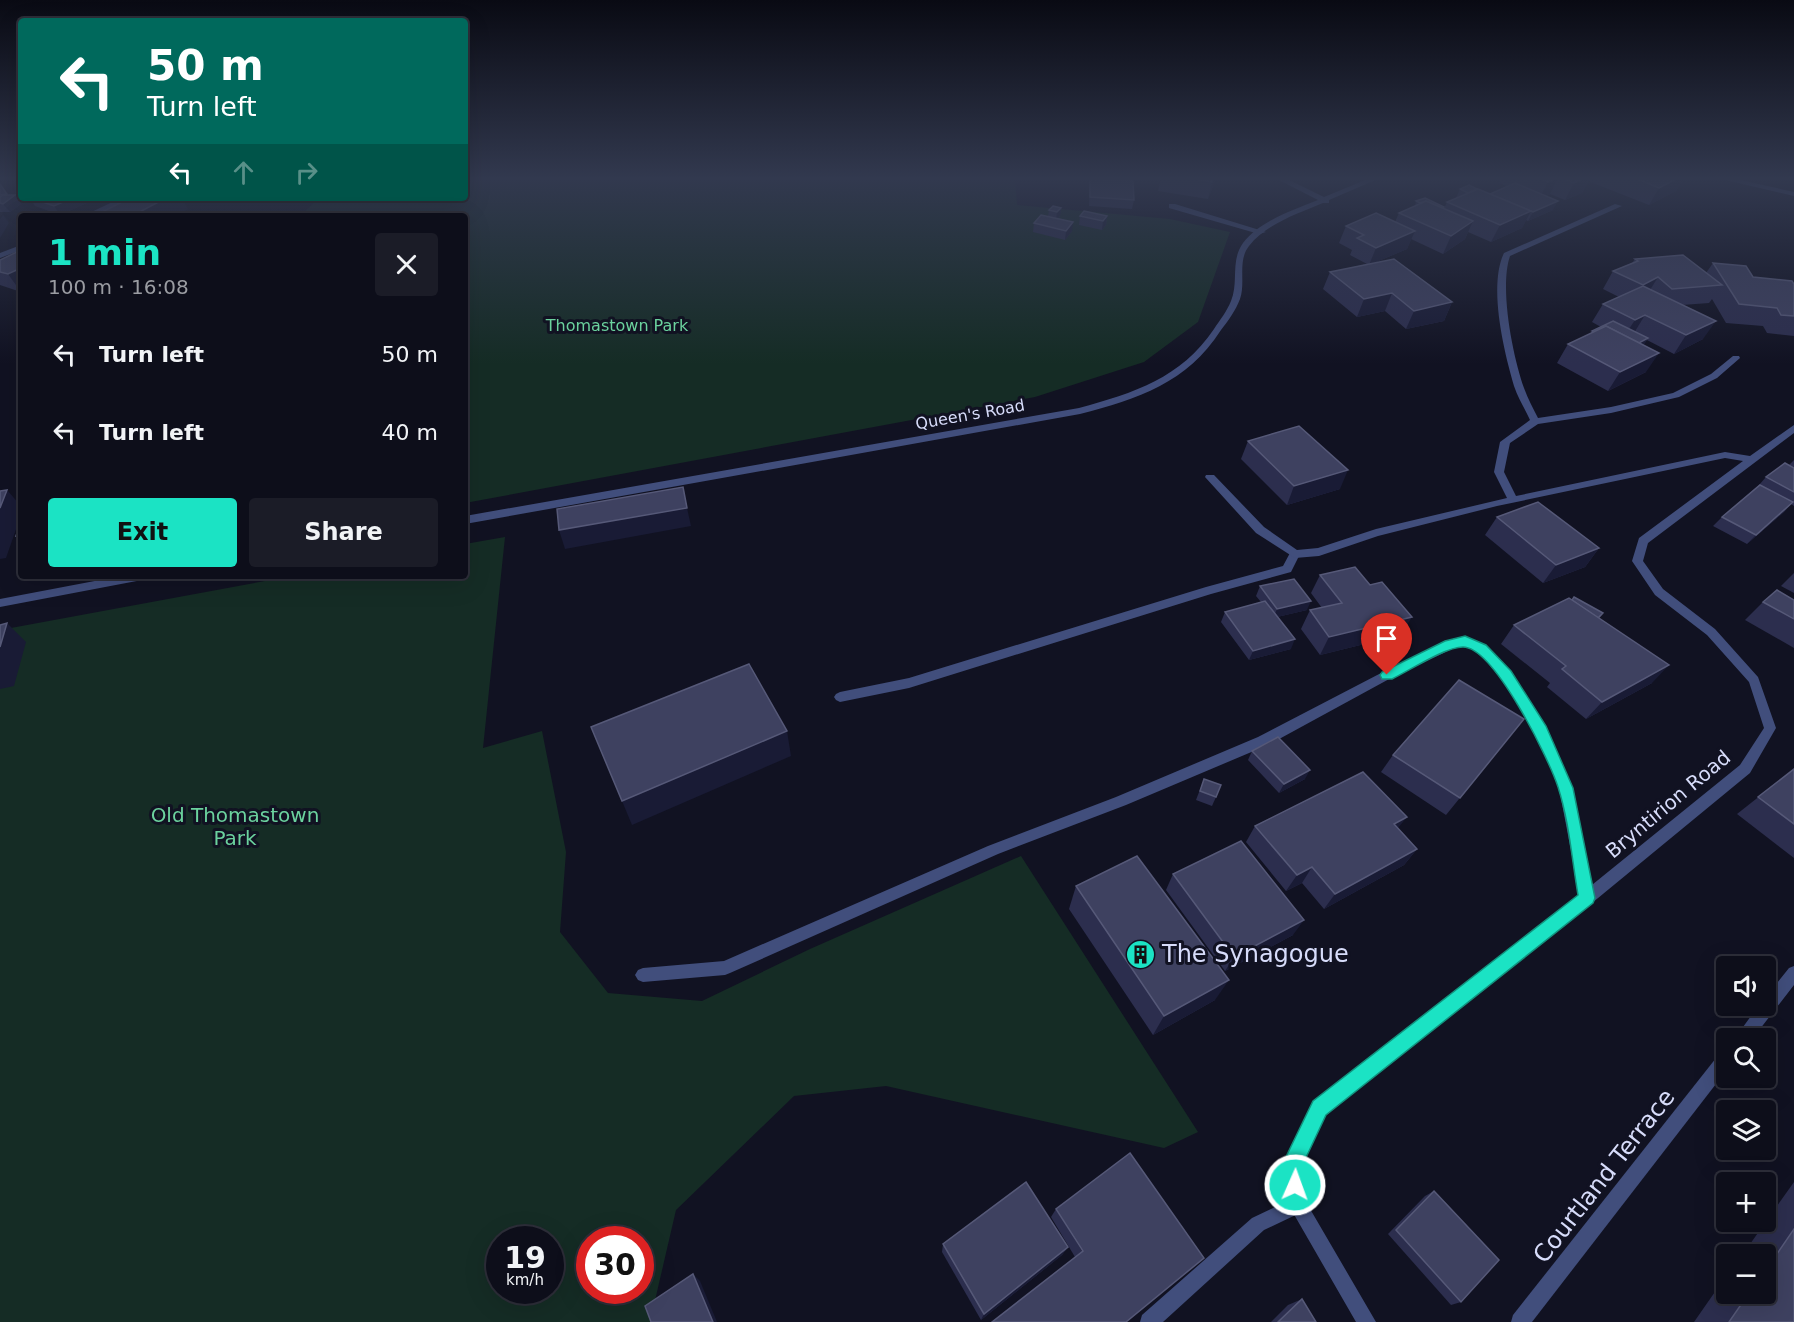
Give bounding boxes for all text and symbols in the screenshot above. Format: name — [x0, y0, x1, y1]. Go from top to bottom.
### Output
text: 50 m — [147, 41, 264, 90]
icon: left — [48, 42, 126, 120]
text: Turn left — [147, 91, 257, 122]
icon: left — [164, 156, 197, 189]
icon: ahead — [227, 156, 260, 189]
icon: right — [290, 156, 323, 189]
text: 1 min — [48, 232, 161, 273]
button: close — [375, 233, 438, 296]
text: 100 m · 16:08 — [48, 275, 189, 299]
park label: Thomastown Park — [545, 316, 689, 335]
icon: left — [48, 338, 81, 371]
text: Turn left — [99, 342, 204, 367]
text: 50 m — [382, 342, 438, 367]
street label: Queen's Road — [914, 396, 1026, 433]
icon: left — [48, 416, 81, 449]
text: Turn left — [99, 420, 204, 445]
text: 40 m — [382, 420, 438, 445]
button: Exit — [48, 498, 237, 567]
button: Share — [249, 498, 438, 567]
pin — [1361, 613, 1412, 675]
icon: arrive — [1370, 622, 1403, 655]
street label: Bryntirion Road — [1601, 745, 1735, 863]
park label: Old Thomastown Park — [151, 803, 319, 850]
building icon: The Synagogue — [1125, 938, 1157, 970]
place label: The Synagogue — [1161, 940, 1349, 968]
map controls — [1716, 956, 1776, 1304]
button: sound — [1716, 956, 1776, 1016]
button: search — [1716, 1028, 1776, 1088]
street label: Courtland Terrace — [1527, 1084, 1681, 1268]
button: layers — [1716, 1100, 1776, 1160]
position arrow — [1263, 1153, 1327, 1217]
button: + — [1716, 1172, 1776, 1232]
speed limit sign: 30 — [576, 1226, 654, 1304]
text: 19 — [504, 1240, 546, 1275]
button: − — [1716, 1244, 1776, 1304]
text: km/h — [506, 1271, 544, 1289]

